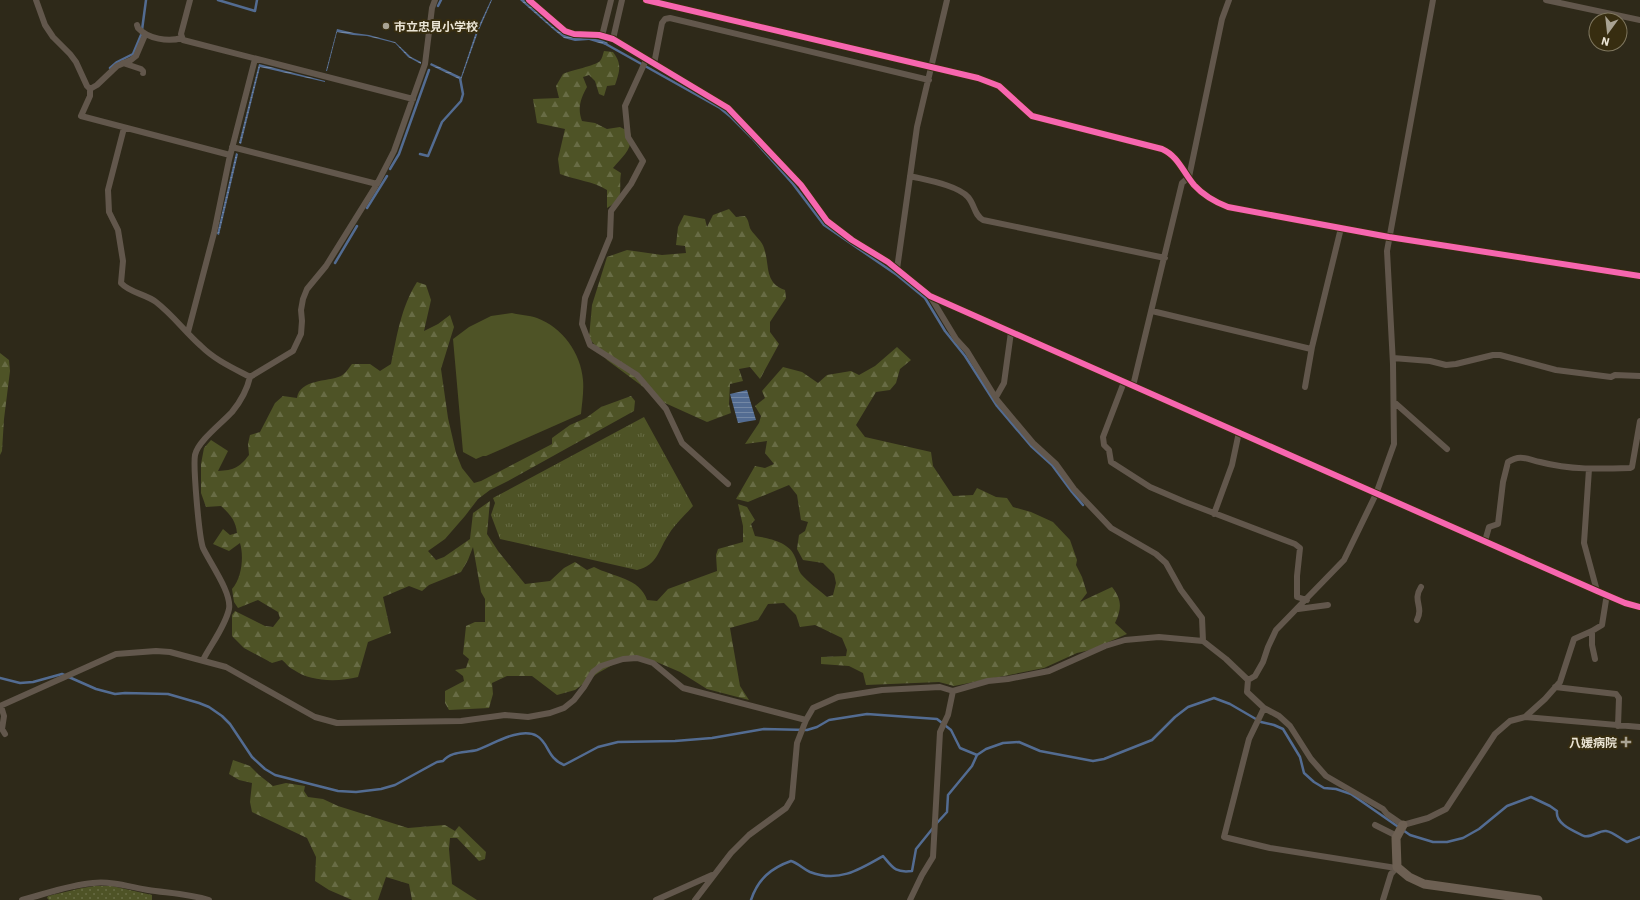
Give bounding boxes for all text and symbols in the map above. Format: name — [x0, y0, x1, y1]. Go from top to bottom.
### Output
north arrow — [1588, 12, 1628, 52]
place label: 市立忠見小学校 — [394, 19, 478, 34]
marker: 市立忠見小学校 — [381, 21, 391, 31]
text: N — [1600, 34, 1611, 49]
place label: 八媛病院 — [1569, 735, 1617, 750]
marker: 八媛病院 — [1620, 736, 1632, 748]

